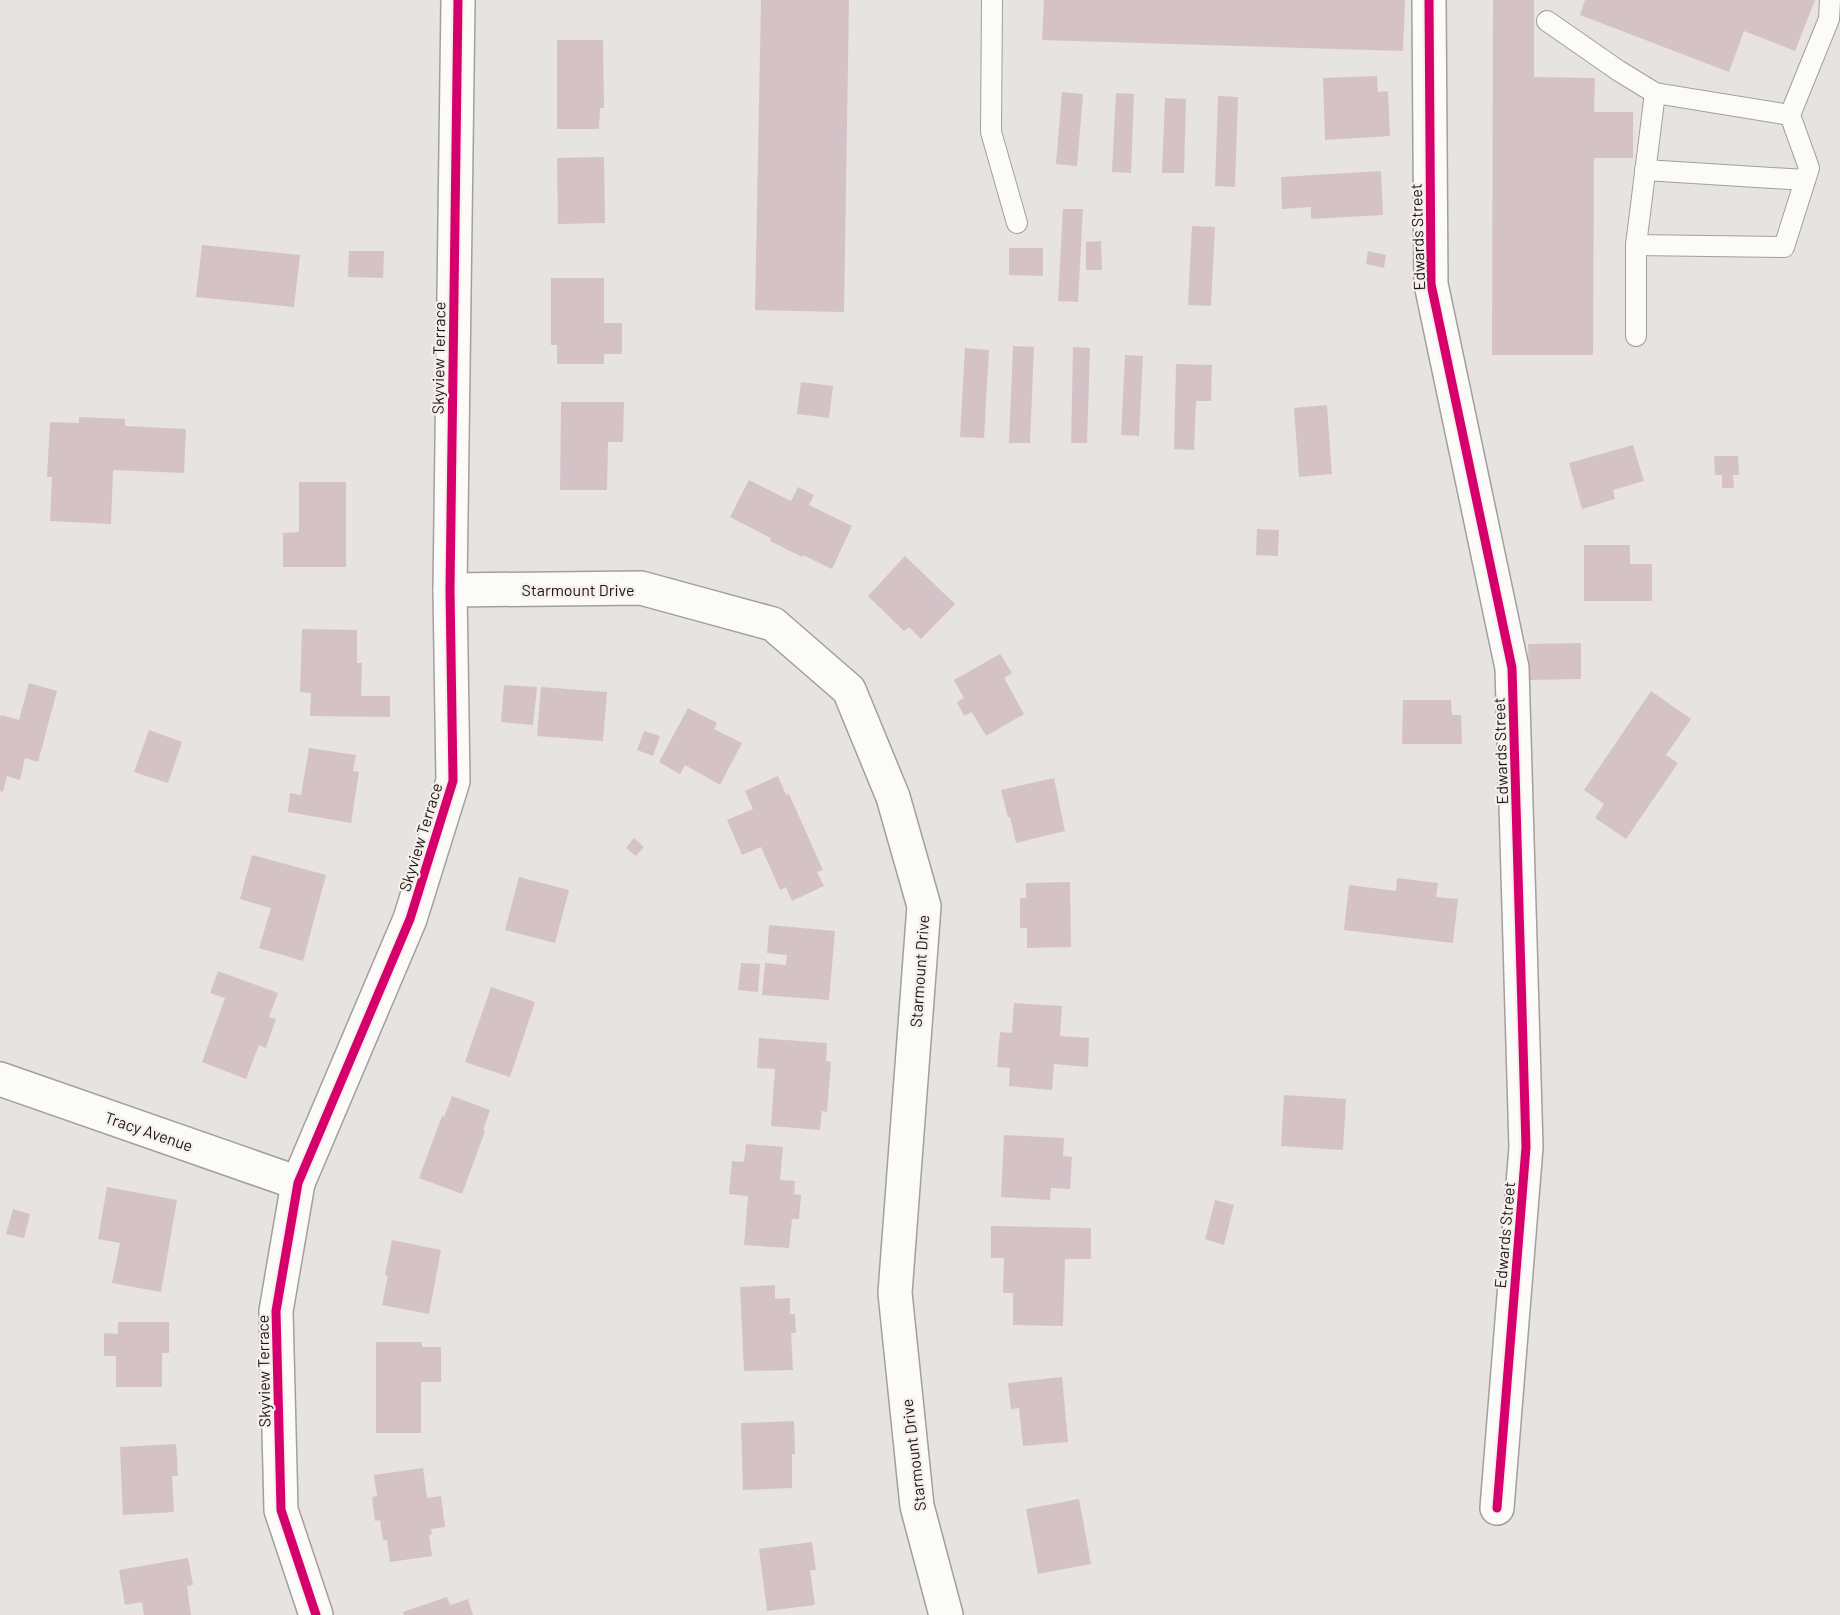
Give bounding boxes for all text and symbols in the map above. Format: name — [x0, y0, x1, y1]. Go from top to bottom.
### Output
street label: Edwards Street — [1406, 183, 1428, 291]
street label: Skyview Terrace — [428, 302, 448, 414]
street label: Starmount Drive — [522, 580, 634, 599]
street label: Edwards Street — [1489, 697, 1511, 805]
street label: Skyview Terrace — [394, 780, 446, 894]
street label: Starmount Drive — [906, 914, 932, 1028]
street label: Tracy Avenue — [102, 1107, 196, 1155]
street label: Edwards Street — [1490, 1181, 1518, 1289]
street label: Skyview Terrace — [253, 1315, 273, 1427]
street label: Starmount Drive — [897, 1398, 929, 1512]

